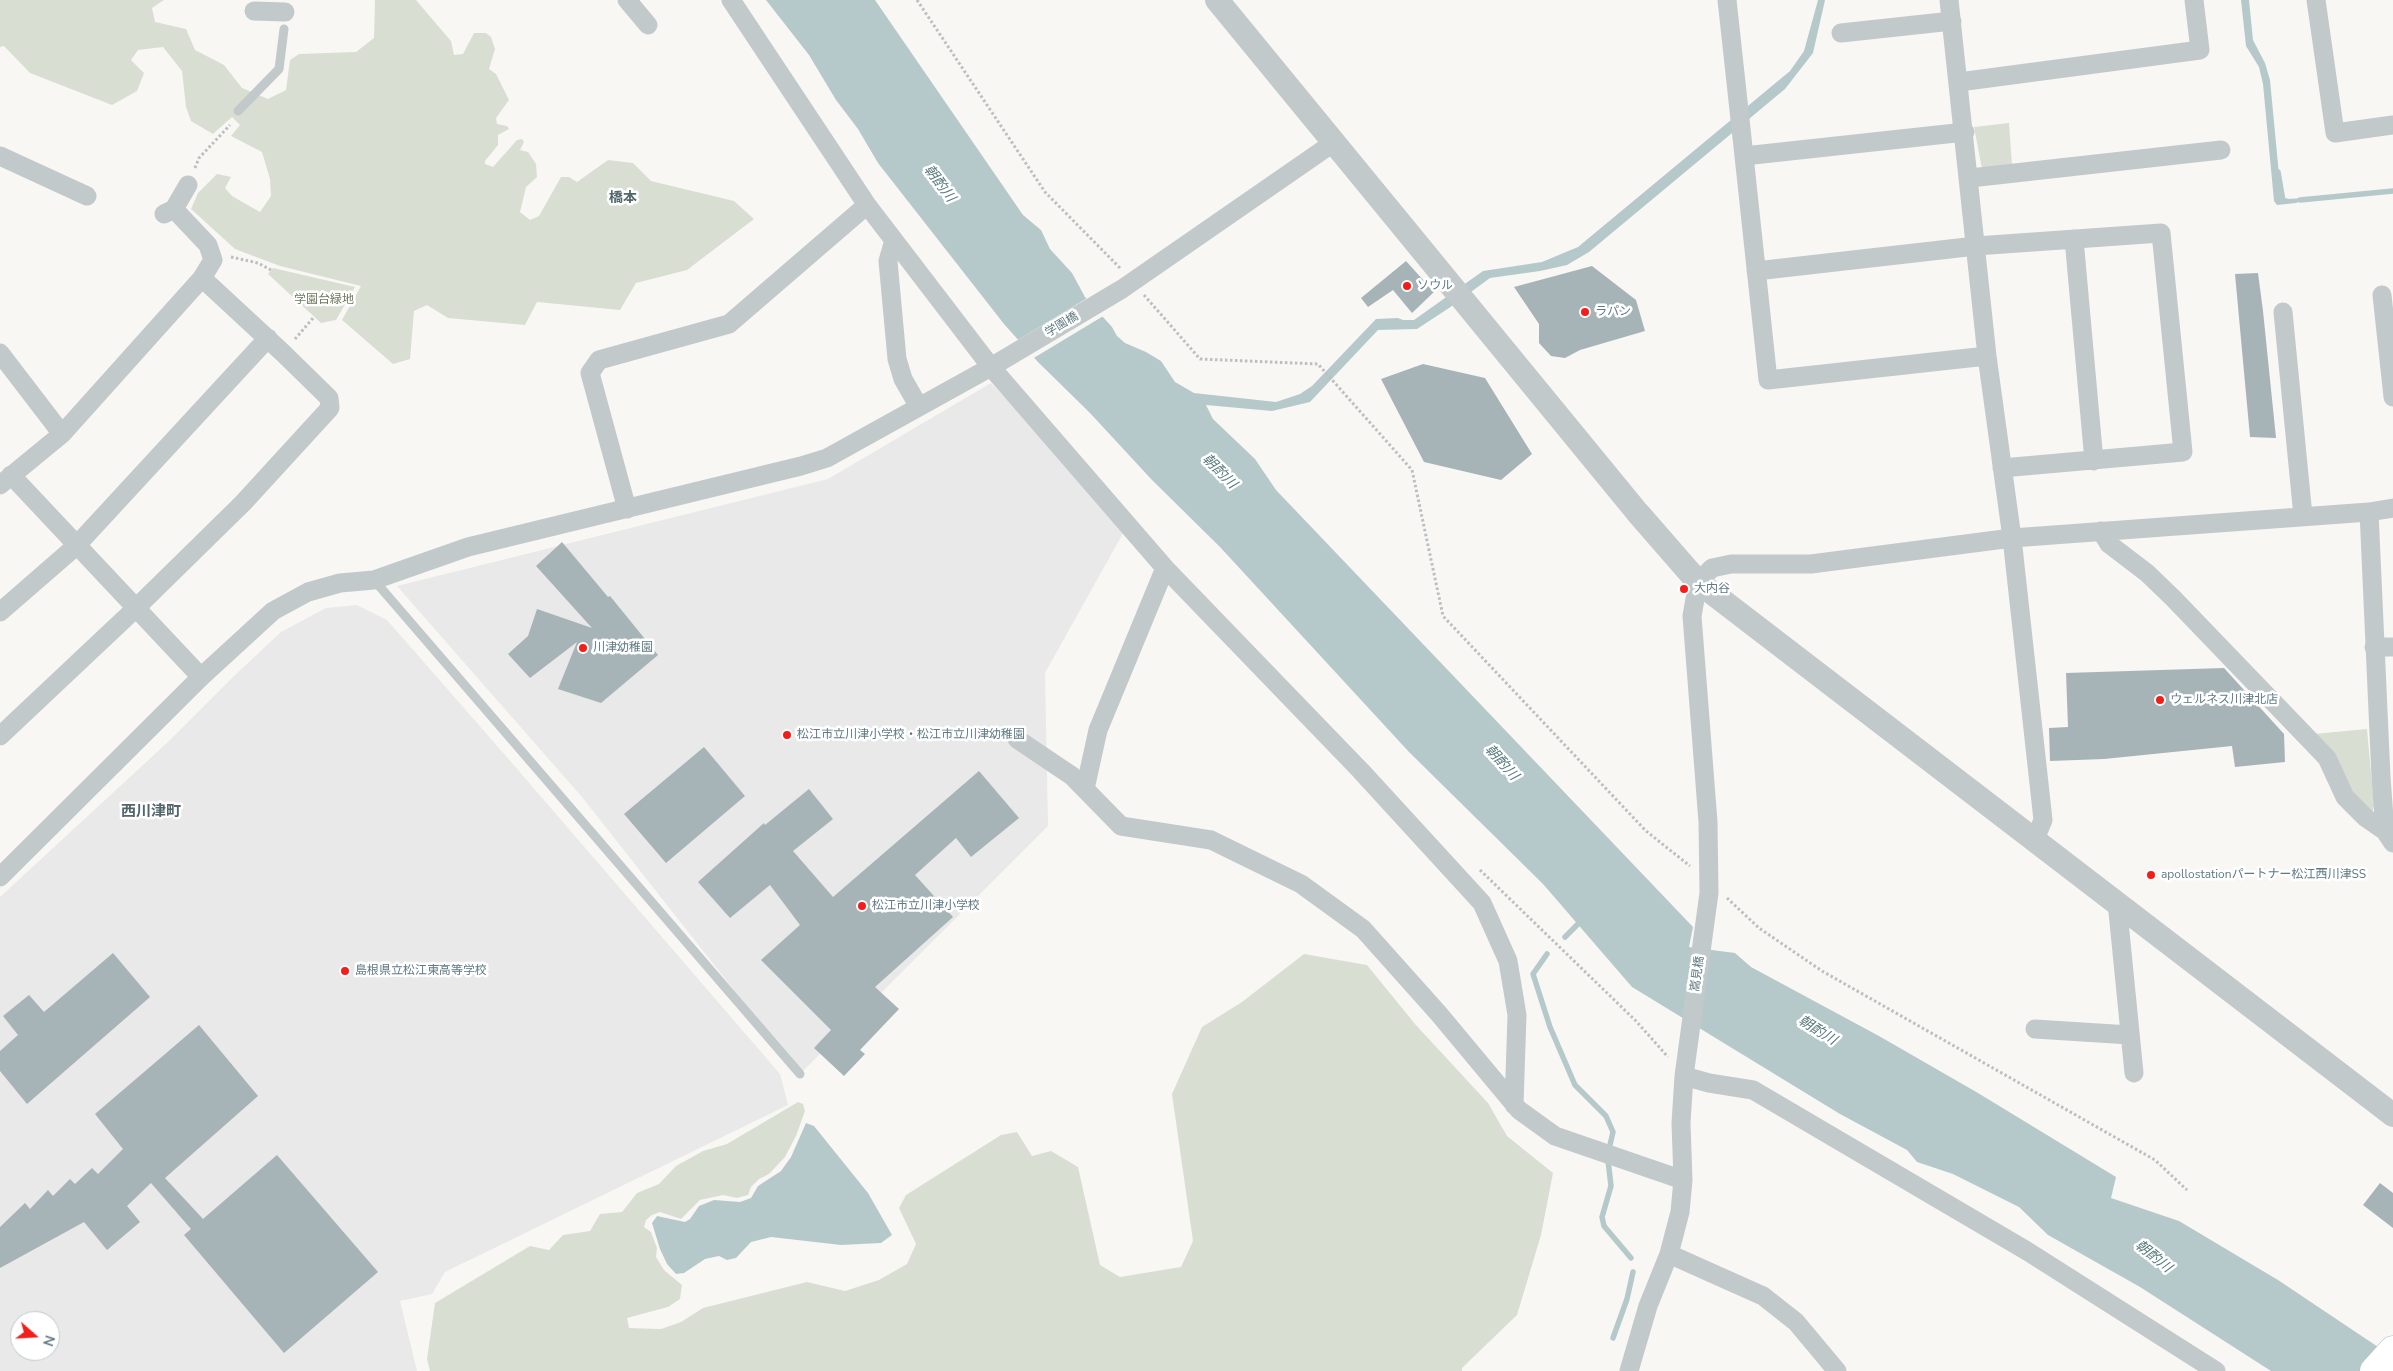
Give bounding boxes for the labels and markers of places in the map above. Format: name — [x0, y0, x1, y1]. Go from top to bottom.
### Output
place label: ソウル — [1417, 279, 1453, 293]
marker: ソウル — [1401, 280, 1413, 292]
place label: ラパン — [1595, 305, 1631, 319]
marker: ラパン — [1579, 306, 1591, 318]
place label: 大内谷 — [1694, 582, 1730, 596]
marker: 大内谷 — [1678, 583, 1690, 595]
place label: 川津幼稚園 — [593, 641, 653, 655]
marker: 川津幼稚園 — [577, 642, 589, 654]
place label: ウェルネス川津北店 — [2170, 693, 2278, 707]
marker: ウェルネス川津北店 — [2154, 694, 2166, 706]
place label: 松江市立川津小学校・松江市立川津幼稚園 — [797, 728, 1025, 742]
marker: 松江市立川津小学校・松江市立川津幼稚園 — [781, 729, 793, 741]
place label: apollostationパートナー松江西川津SS — [2161, 868, 2366, 882]
marker: apollostationパートナー松江西川津SS — [2145, 869, 2157, 881]
place label: 松江市立川津小学校 — [872, 899, 980, 913]
marker: 松江市立川津小学校 — [856, 900, 868, 912]
place label: 島根県立松江東高等学校 — [355, 964, 487, 978]
marker: 島根県立松江東高等学校 — [339, 965, 351, 977]

